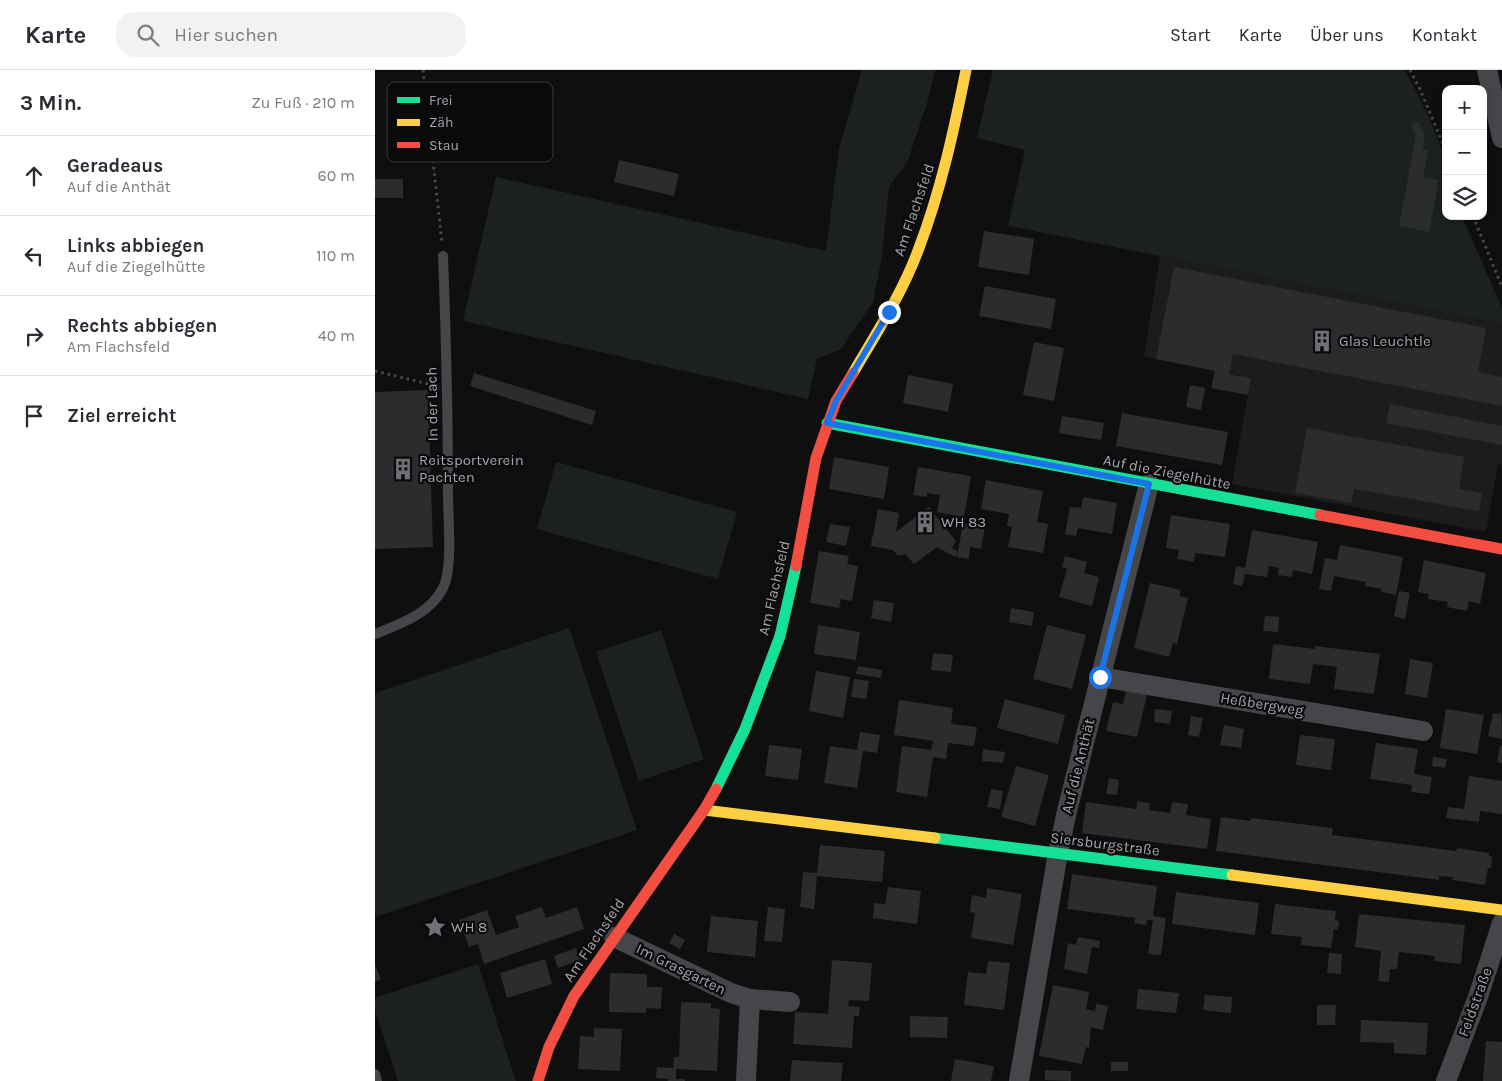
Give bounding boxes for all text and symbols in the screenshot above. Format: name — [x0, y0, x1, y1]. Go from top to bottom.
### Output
search box — [116, 12, 466, 57]
text: Karte — [25, 21, 86, 49]
icon: search — [134, 21, 162, 49]
text: Hier suchen — [174, 24, 278, 46]
text: Start — [1170, 24, 1211, 46]
text: Karte — [1239, 24, 1282, 46]
text: Über uns — [1310, 24, 1384, 46]
text: Kontakt — [1412, 24, 1477, 46]
legend — [387, 82, 553, 162]
map controls — [1442, 85, 1487, 220]
button: + — [1442, 85, 1487, 130]
text: 3 Min. — [20, 91, 81, 115]
text: Frei — [429, 92, 453, 109]
text: Zu Fuß · 210 m — [251, 93, 355, 112]
text: Zäh — [429, 114, 453, 131]
button: − — [1442, 130, 1487, 175]
text: Stau — [429, 137, 459, 154]
text: Geradeaus — [67, 155, 163, 177]
street label: Am Flachsfeld — [890, 161, 938, 259]
icon: ahead — [20, 162, 48, 190]
text: 60 m — [318, 166, 355, 185]
button: layers — [1442, 175, 1487, 220]
text: Auf die Anthät — [67, 177, 171, 196]
text: Links abbiegen — [67, 235, 204, 257]
icon: left — [20, 242, 48, 270]
text: 110 m — [316, 246, 355, 265]
text: Auf die Ziegelhütte — [67, 257, 205, 276]
route end — [878, 301, 901, 324]
text: Rechts abbiegen — [67, 315, 217, 337]
icon: right — [20, 322, 48, 350]
text: 40 m — [318, 326, 355, 345]
building icon: Glas Leuchtle — [1309, 328, 1335, 354]
place label: Glas Leuchtle — [1339, 332, 1431, 350]
text: Am Flachsfeld — [67, 337, 170, 356]
street label: In der Lach — [422, 367, 442, 441]
icon: arrive — [20, 402, 48, 430]
text: Ziel erreicht — [67, 405, 177, 427]
place label: Reitsportverein Pachten — [419, 451, 524, 486]
street label: Auf die Ziegelhütte — [1102, 451, 1232, 493]
building icon: Reitsportverein Pachten — [390, 456, 416, 482]
building icon: WH 83 — [912, 509, 938, 535]
place label: WH 83 — [941, 513, 986, 531]
street label: Am Flachsfeld — [754, 539, 794, 637]
route start — [1089, 666, 1112, 689]
street label: Heßbergweg — [1219, 689, 1306, 720]
street label: Auf die Anthät — [1057, 716, 1099, 815]
street label: Siersburgstraße — [1049, 828, 1161, 860]
street label: Am Flachsfeld — [559, 895, 629, 985]
place icon: WH 8 — [422, 914, 448, 940]
place label: WH 8 — [451, 918, 487, 936]
street label: Im Grasgarten — [633, 940, 729, 998]
street label: Feldstraße — [1454, 965, 1496, 1039]

